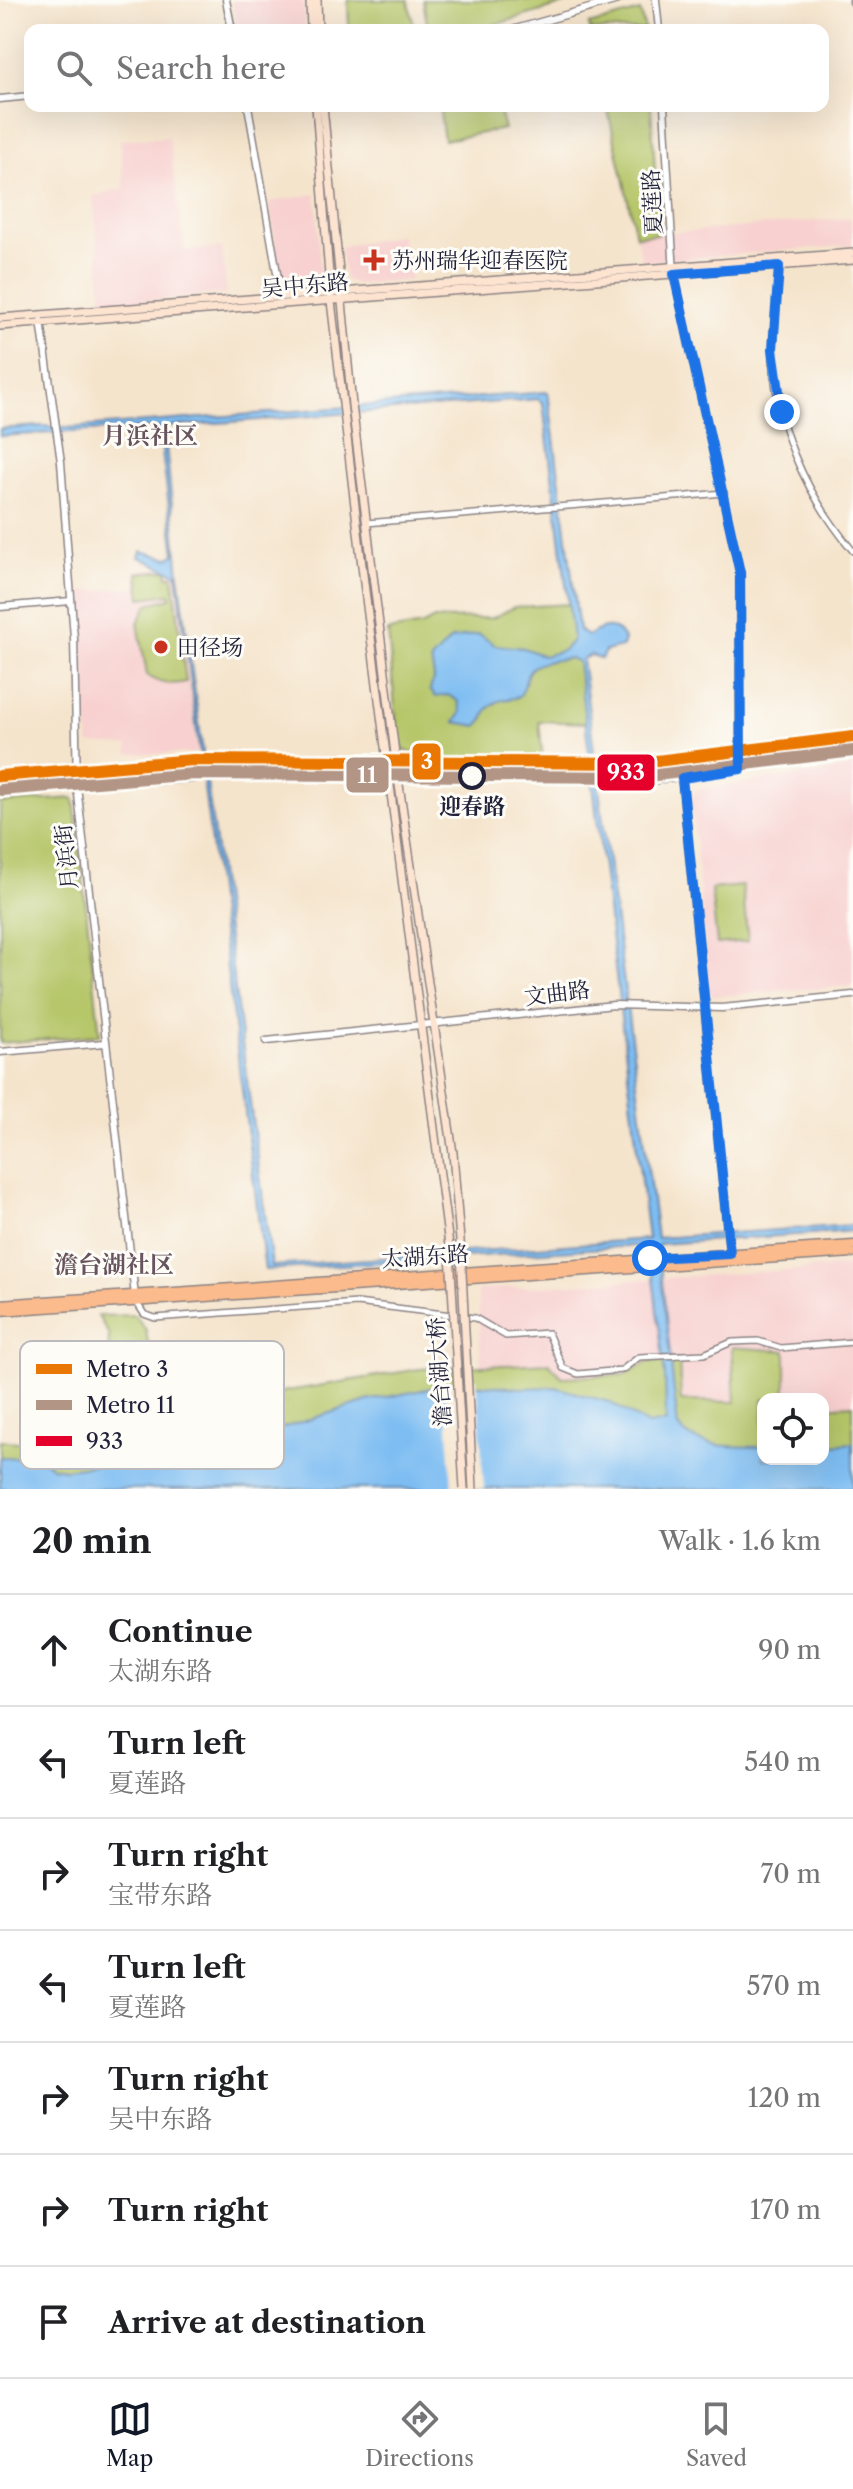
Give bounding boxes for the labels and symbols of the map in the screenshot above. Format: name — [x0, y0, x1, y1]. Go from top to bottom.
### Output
street label: 夏莲路 — [637, 168, 668, 236]
place label: 苏州瑞华迎春医院 — [392, 247, 568, 274]
marker: 苏州瑞华迎春医院 — [363, 249, 385, 271]
street label: 吴中东路 — [260, 268, 350, 303]
route end — [764, 394, 800, 430]
district label: 月浜社区 — [102, 421, 198, 450]
place label: 田径场 — [177, 634, 243, 661]
marker: 田径场 — [152, 638, 170, 656]
line badge: 3 — [411, 742, 442, 781]
text: 3 — [421, 748, 433, 775]
line badge: 933 — [596, 753, 656, 792]
line badge: 11 — [345, 756, 390, 794]
text: 933 — [607, 759, 645, 786]
text: 11 — [357, 762, 377, 789]
marker: 迎春路 — [459, 763, 485, 789]
place label: 迎春路 — [439, 793, 505, 820]
street label: 月浜街 — [50, 823, 83, 891]
street label: 文曲路 — [523, 976, 591, 1011]
street label: 太湖东路 — [380, 1240, 470, 1273]
route start — [632, 1240, 668, 1276]
district label: 澹台湖社区 — [54, 1250, 174, 1279]
street label: 澹台湖大桥 — [422, 1316, 457, 1428]
legend — [20, 1341, 284, 1469]
text: Metro 3 — [86, 1356, 168, 1383]
text: Metro 11 — [86, 1392, 175, 1419]
text: 933 — [86, 1428, 123, 1455]

